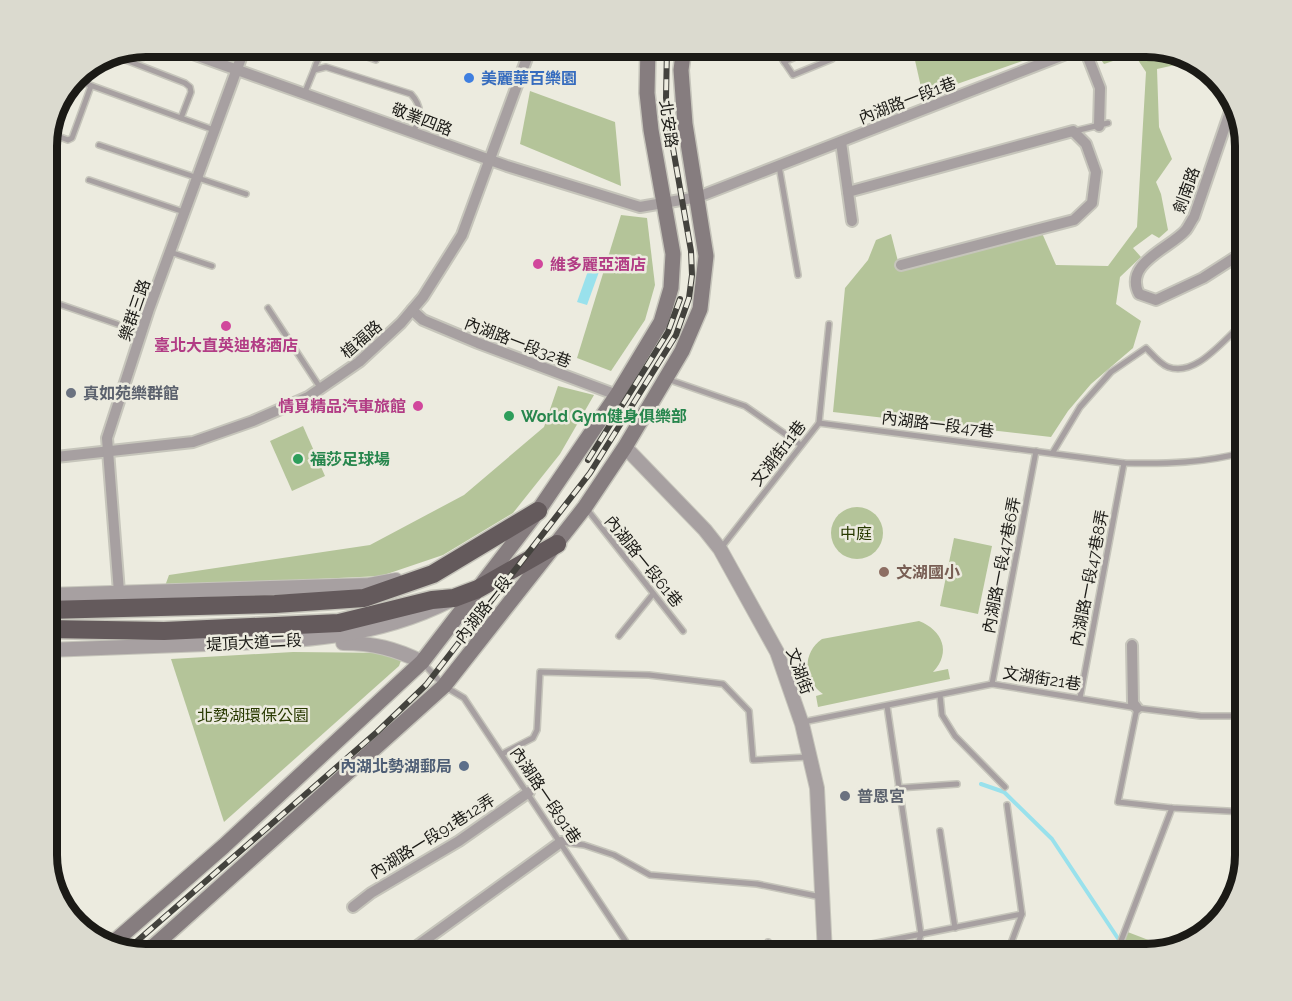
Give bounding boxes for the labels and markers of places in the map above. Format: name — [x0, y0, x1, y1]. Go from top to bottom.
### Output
place label: 美麗華百樂園 — [481, 69, 577, 88]
marker: 美麗華百樂園 — [462, 71, 476, 85]
place label: 維多麗亞酒店 — [550, 255, 646, 274]
marker: 維多麗亞酒店 — [531, 257, 545, 271]
marker: 臺北大直英迪格酒店 — [219, 319, 233, 333]
place label: 臺北大直英迪格酒店 — [154, 336, 298, 355]
place label: 真如苑樂群館 — [83, 384, 179, 403]
marker: 真如苑樂群館 — [64, 386, 78, 400]
place label: 情覓精品汽車旅館 — [278, 397, 406, 416]
marker: 情覓精品汽車旅館 — [411, 399, 425, 413]
place label: World Gym健身俱樂部 — [521, 407, 687, 426]
marker: World Gym健身俱樂部 — [502, 409, 516, 423]
place label: 福莎足球場 — [310, 450, 390, 469]
marker: 福莎足球場 — [291, 452, 305, 466]
place label: 文湖國小 — [896, 563, 960, 582]
marker: 文湖國小 — [877, 565, 891, 579]
place label: 內湖北勢湖郵局 — [340, 757, 452, 776]
marker: 內湖北勢湖郵局 — [457, 759, 471, 773]
place label: 普恩宮 — [857, 787, 905, 806]
marker: 普恩宮 — [838, 789, 852, 803]

